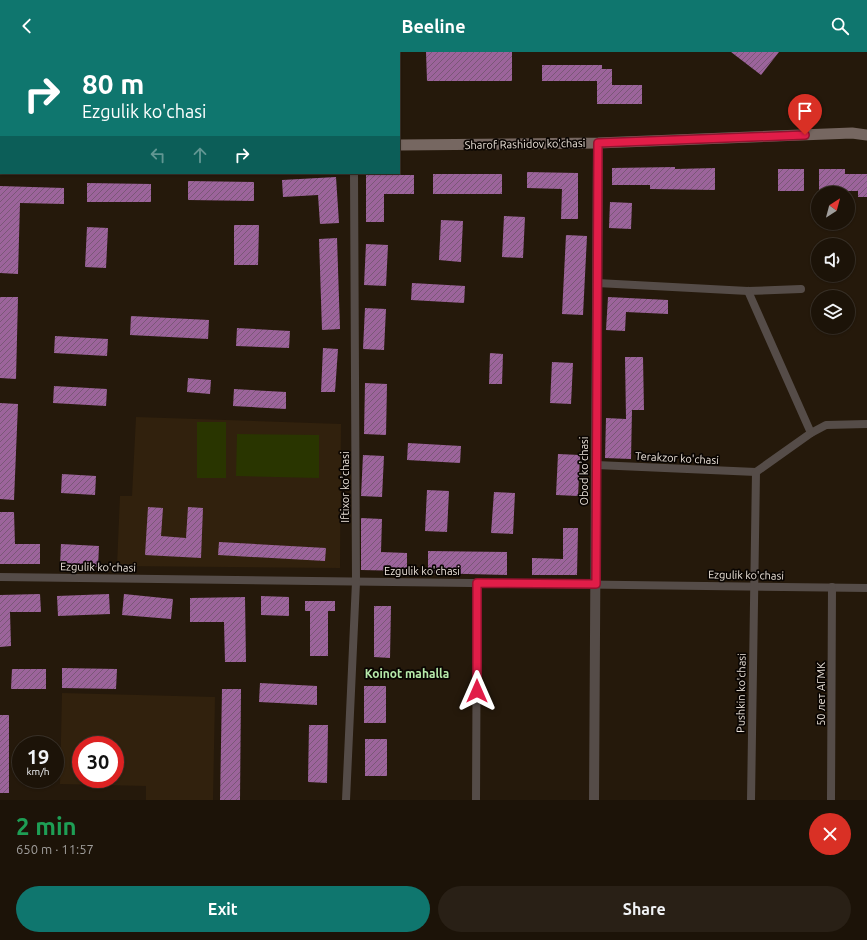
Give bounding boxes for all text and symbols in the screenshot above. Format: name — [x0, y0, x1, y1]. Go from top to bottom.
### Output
icon: back — [16, 15, 38, 37]
icon: search — [829, 15, 851, 37]
text: Beeline — [401, 16, 466, 36]
icon: right — [16, 68, 68, 120]
text: 80 m — [82, 68, 144, 99]
pin — [788, 94, 822, 135]
icon: arrive — [794, 100, 816, 122]
text: Ezgulik ko'chasi — [82, 101, 206, 121]
street label: Sharof Rashidov ko'chasi — [465, 137, 585, 151]
icon: left — [147, 144, 169, 166]
icon: ahead — [189, 144, 211, 166]
icon: right — [231, 144, 253, 166]
north arrow — [811, 186, 855, 230]
map controls — [811, 186, 855, 334]
button: sound — [811, 238, 855, 282]
button: layers — [811, 290, 855, 334]
street label: Obod ko'chasi — [578, 436, 590, 506]
street label: Terakzor ko'chasi — [635, 450, 719, 466]
street label: Iftixor ko'chasi — [339, 451, 351, 523]
street label: Ezgulik ko'chasi — [60, 560, 136, 574]
street label: Ezgulik ko'chasi — [384, 565, 460, 577]
street label: Ezgulik ko'chasi — [708, 568, 784, 582]
street label: Pushkin ko'chasi — [734, 653, 748, 733]
street label: 50 лет АГМК — [815, 662, 827, 726]
district label: Koinot mahalla — [365, 667, 449, 680]
position arrow — [456, 670, 498, 712]
speed limit sign: 30 — [72, 736, 124, 788]
text: 19 — [27, 745, 49, 768]
text: km/h — [26, 766, 50, 777]
text: 2 min — [16, 813, 77, 840]
button: close — [809, 813, 851, 855]
text: 650 m · 11:57 — [16, 842, 94, 856]
button: Exit — [16, 886, 430, 932]
button: Share — [438, 886, 851, 932]

